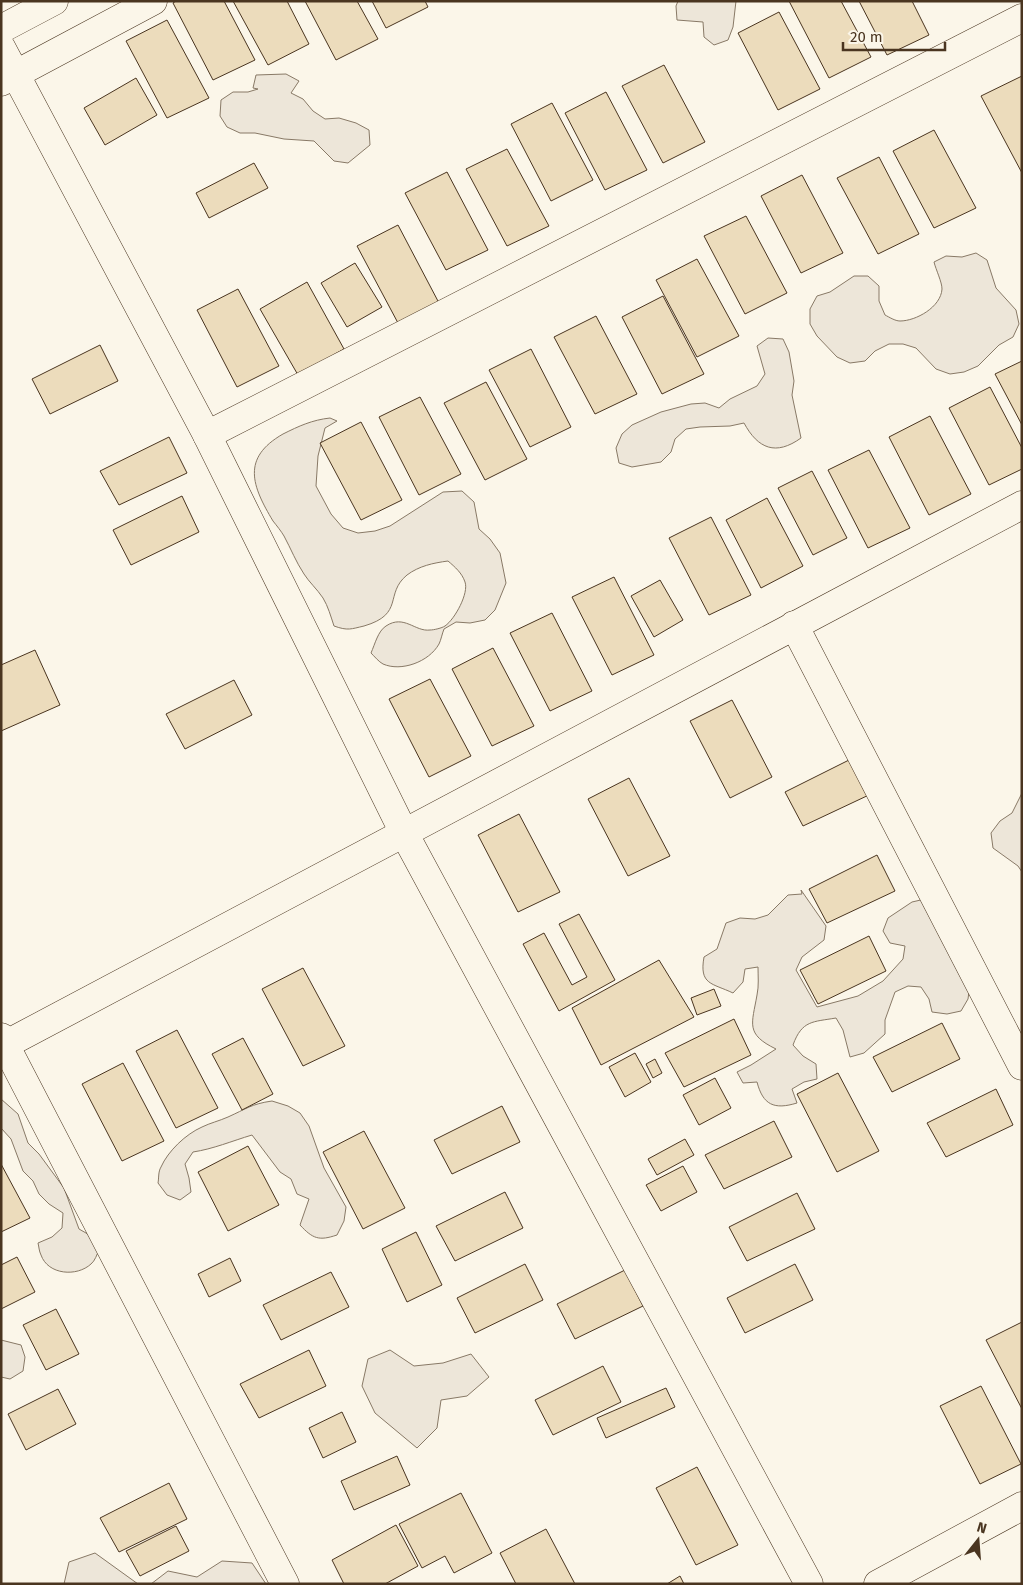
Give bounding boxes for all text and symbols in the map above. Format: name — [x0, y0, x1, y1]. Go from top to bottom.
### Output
scale bar — [843, 20, 946, 52]
text: 20 m — [850, 28, 883, 46]
north arrow — [953, 1515, 1003, 1565]
text: N — [975, 1519, 989, 1538]

